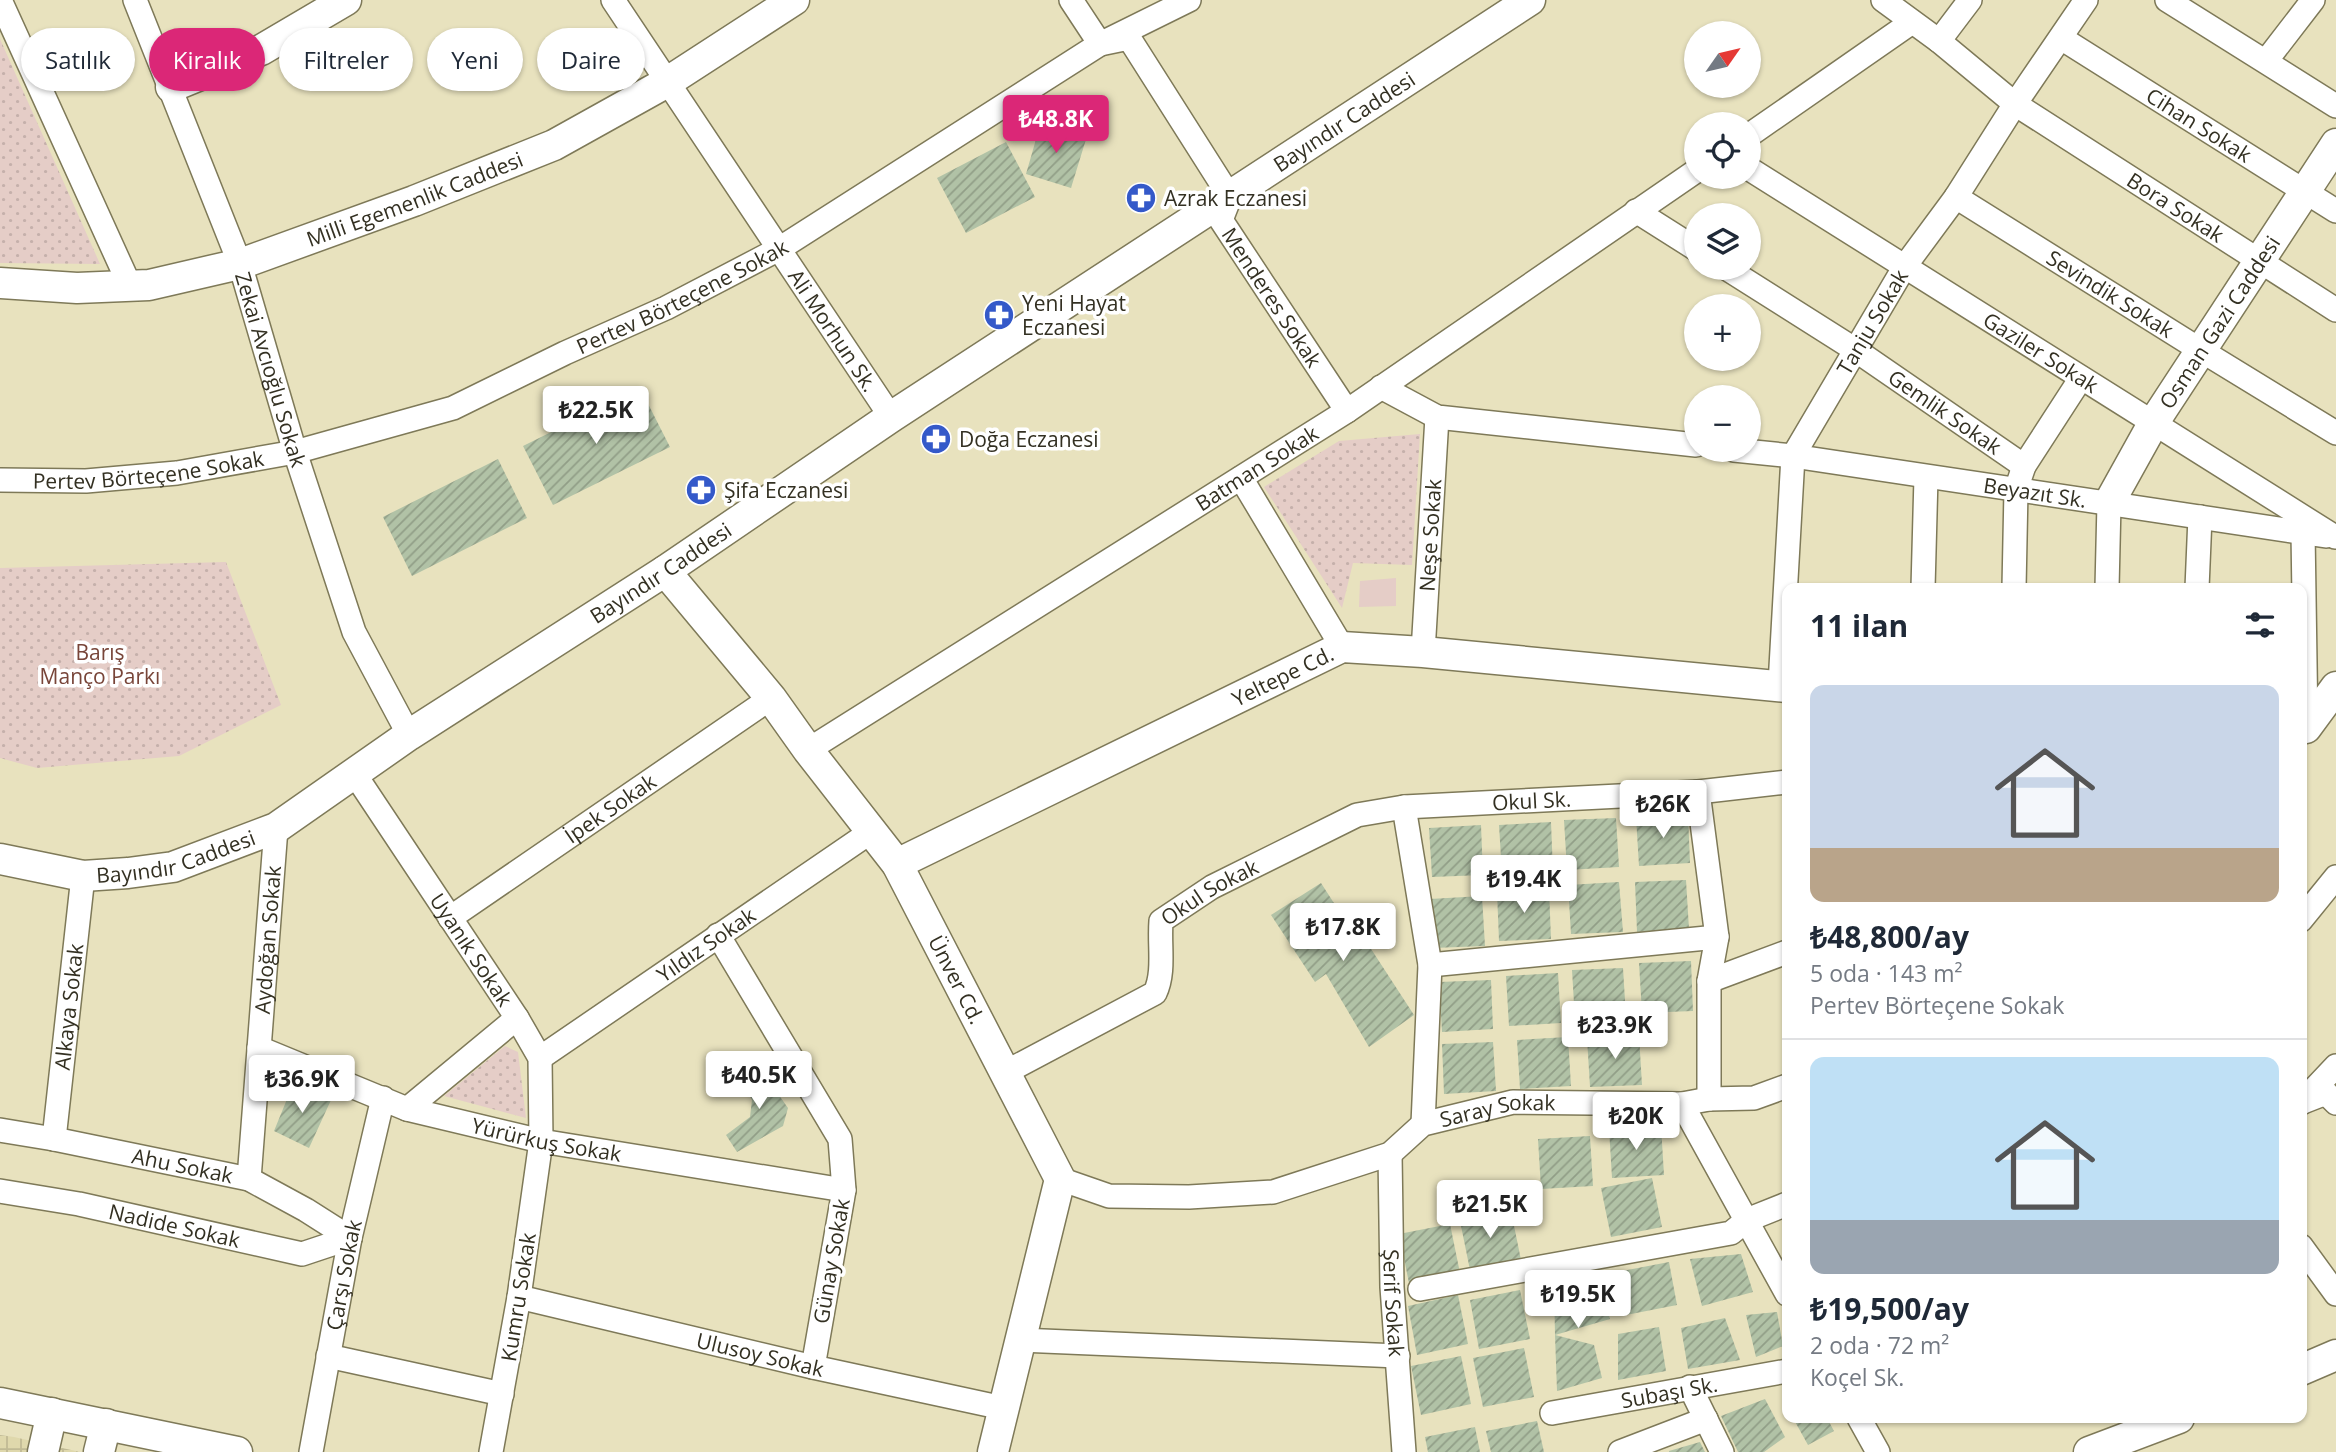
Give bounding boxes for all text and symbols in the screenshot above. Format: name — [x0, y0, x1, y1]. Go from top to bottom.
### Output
north arrow — [1684, 21, 1760, 98]
map controls — [1684, 21, 1761, 462]
chip: Satılık — [21, 28, 135, 91]
chip: Kiralık — [149, 28, 265, 91]
chip: Filtreler — [279, 28, 413, 91]
chip: Yeni — [427, 28, 523, 91]
chip: Daire — [537, 28, 645, 91]
street label: Bayındır Caddesi — [1268, 65, 1420, 178]
street label: Cihan Sokak — [2141, 81, 2257, 168]
pin: ₺48.8K — [999, 96, 1113, 155]
text: ₺48.8K — [1019, 102, 1093, 134]
button: locate — [1684, 112, 1761, 189]
street label: Milli Egemenlik Caddesi — [303, 145, 527, 253]
street label: Bora Sokak — [2122, 166, 2229, 249]
pharmacy icon: Azrak Eczanesi — [1124, 181, 1158, 215]
place label: Azrak Eczanesi — [1164, 184, 1307, 212]
button: layers — [1684, 203, 1761, 280]
street label: Menderes Sokak — [1216, 222, 1328, 373]
street label: Osman Gazi Caddesi — [2153, 230, 2286, 414]
street label: Pertev Börteçene Sokak — [572, 233, 793, 360]
street label: Sevindik Sokak — [2042, 243, 2179, 344]
street label: Ali Morhun Sk. — [782, 264, 884, 397]
street label: Tanju Sokak — [1830, 264, 1914, 380]
street label: Zekai Avcıoğlu Sokak — [229, 269, 313, 471]
place label: Yeni Hayat Eczanesi — [1022, 289, 1126, 341]
button: + — [1684, 294, 1761, 371]
pharmacy icon: Yeni Hayat Eczanesi — [982, 298, 1016, 332]
street label: Gaziler Sokak — [1978, 305, 2104, 399]
street label: Gemlik Sokak — [1883, 363, 2007, 460]
button: − — [1684, 385, 1761, 462]
pin: ₺22.5K — [539, 386, 653, 446]
text: ₺22.5K — [559, 393, 633, 425]
street label: Batman Sokak — [1190, 419, 1323, 517]
pharmacy icon: Doğa Eczanesi — [919, 422, 953, 456]
place label: Doğa Eczanesi — [959, 425, 1099, 453]
street label: Pertev Börteçene Sokak — [33, 444, 266, 495]
street label: Beyazıt Sk. — [1982, 471, 2088, 514]
pharmacy icon: Şifa Eczanesi — [684, 473, 718, 507]
place label: Şifa Eczanesi — [724, 476, 848, 504]
street label: Neşe Sokak — [1413, 478, 1447, 592]
street label: Bayındır Caddesi — [584, 516, 737, 630]
text: 11 ilan — [1810, 605, 1908, 646]
icon: filters — [2241, 606, 2279, 644]
park label: Barış Manço Parkı — [40, 638, 160, 690]
street label: Yeltepe Cd. — [1227, 639, 1338, 713]
icon: home — [1982, 730, 2108, 856]
street label: İpek Sokak — [559, 767, 661, 850]
pin: ₺26K — [1622, 780, 1704, 840]
street label: Okul Sk. — [1491, 784, 1572, 816]
text: ₺26K — [1636, 787, 1690, 819]
street label: Bayındır Caddesi — [95, 823, 259, 889]
street label: Okul Sokak — [1155, 852, 1263, 932]
pin: ₺19.4K — [1467, 856, 1581, 915]
text: ₺19.4K — [1487, 862, 1561, 894]
street label: Aydoğan Sokak — [248, 865, 287, 1015]
street label: Uyanık Sokak — [424, 888, 519, 1011]
street label: Yıldız Sokak — [651, 901, 761, 988]
pin: ₺17.8K — [1286, 904, 1400, 963]
text: ₺17.8K — [1306, 910, 1380, 942]
text: ₺48,800/ay — [1810, 916, 1969, 957]
street label: Ünver Cd. — [922, 930, 991, 1029]
street label: Alkaya Sokak — [48, 942, 89, 1071]
text: 5 oda · 143 m² — [1810, 957, 1963, 989]
text: Pertev Börteçene Sokak — [1810, 989, 2064, 1021]
pin: ₺23.9K — [1558, 1002, 1672, 1061]
text: ₺23.9K — [1578, 1008, 1652, 1040]
pin: ₺40.5K — [702, 1052, 816, 1111]
pin: ₺36.9K — [245, 1056, 359, 1115]
text: ₺40.5K — [722, 1058, 796, 1090]
text: ₺36.9K — [265, 1062, 339, 1094]
street label: Saray Sokak — [1437, 1088, 1556, 1133]
pin: ₺20K — [1595, 1092, 1677, 1152]
text: ₺20K — [1609, 1099, 1663, 1131]
icon: home — [1982, 1102, 2108, 1228]
street label: Yürürkuş Sokak — [469, 1111, 623, 1168]
street label: Ahu Sokak — [130, 1141, 236, 1189]
pin: ₺21.5K — [1433, 1180, 1547, 1240]
text: ₺21.5K — [1453, 1187, 1527, 1219]
street label: Günay Sokak — [806, 1196, 856, 1326]
street label: Nadide Sokak — [106, 1197, 243, 1254]
street label: Çarşı Sokak — [319, 1217, 368, 1333]
street label: Kumru Sokak — [494, 1231, 542, 1363]
street label: Şerif Sokak — [1377, 1249, 1411, 1358]
pin: ₺19.5K — [1521, 1270, 1635, 1330]
text: ₺19.5K — [1541, 1277, 1615, 1309]
text: ₺19,500/ay — [1810, 1288, 1969, 1329]
street label: Ulusoy Sokak — [694, 1326, 827, 1383]
text: 2 oda · 72 m² — [1810, 1329, 1949, 1361]
text: Koçel Sk. — [1810, 1361, 1904, 1393]
street label: Subaşı Sk. — [1619, 1370, 1720, 1414]

